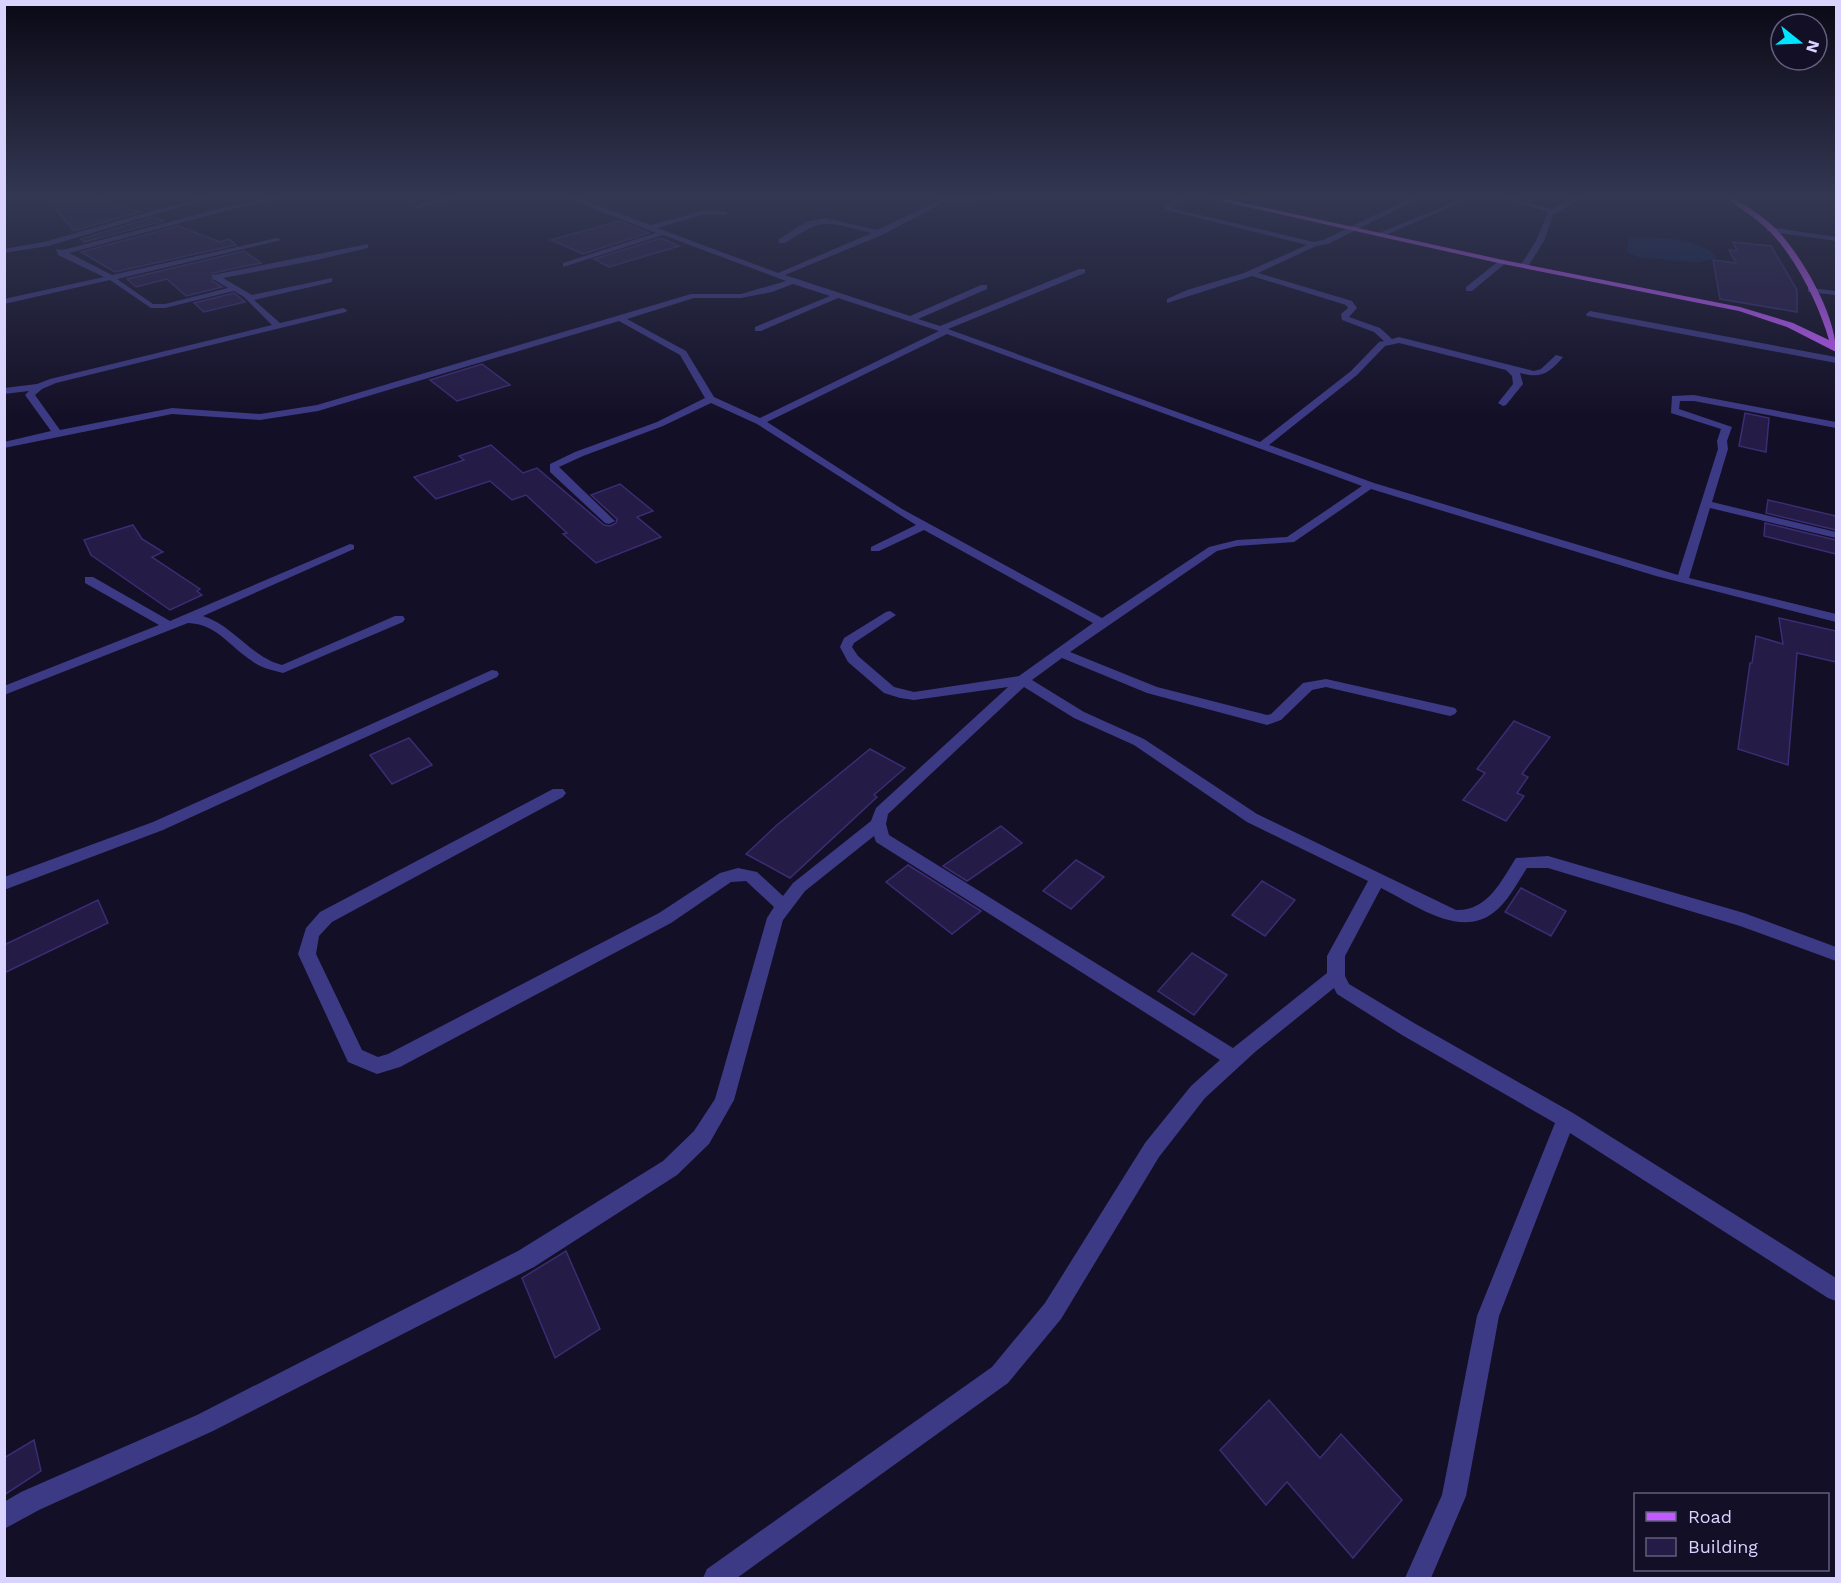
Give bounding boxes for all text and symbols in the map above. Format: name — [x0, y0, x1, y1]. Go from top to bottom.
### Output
north arrow — [1769, 12, 1829, 72]
text: N — [1802, 38, 1824, 55]
legend — [1634, 1493, 1829, 1571]
text: Road — [1688, 1506, 1732, 1527]
text: Building — [1688, 1536, 1758, 1557]

